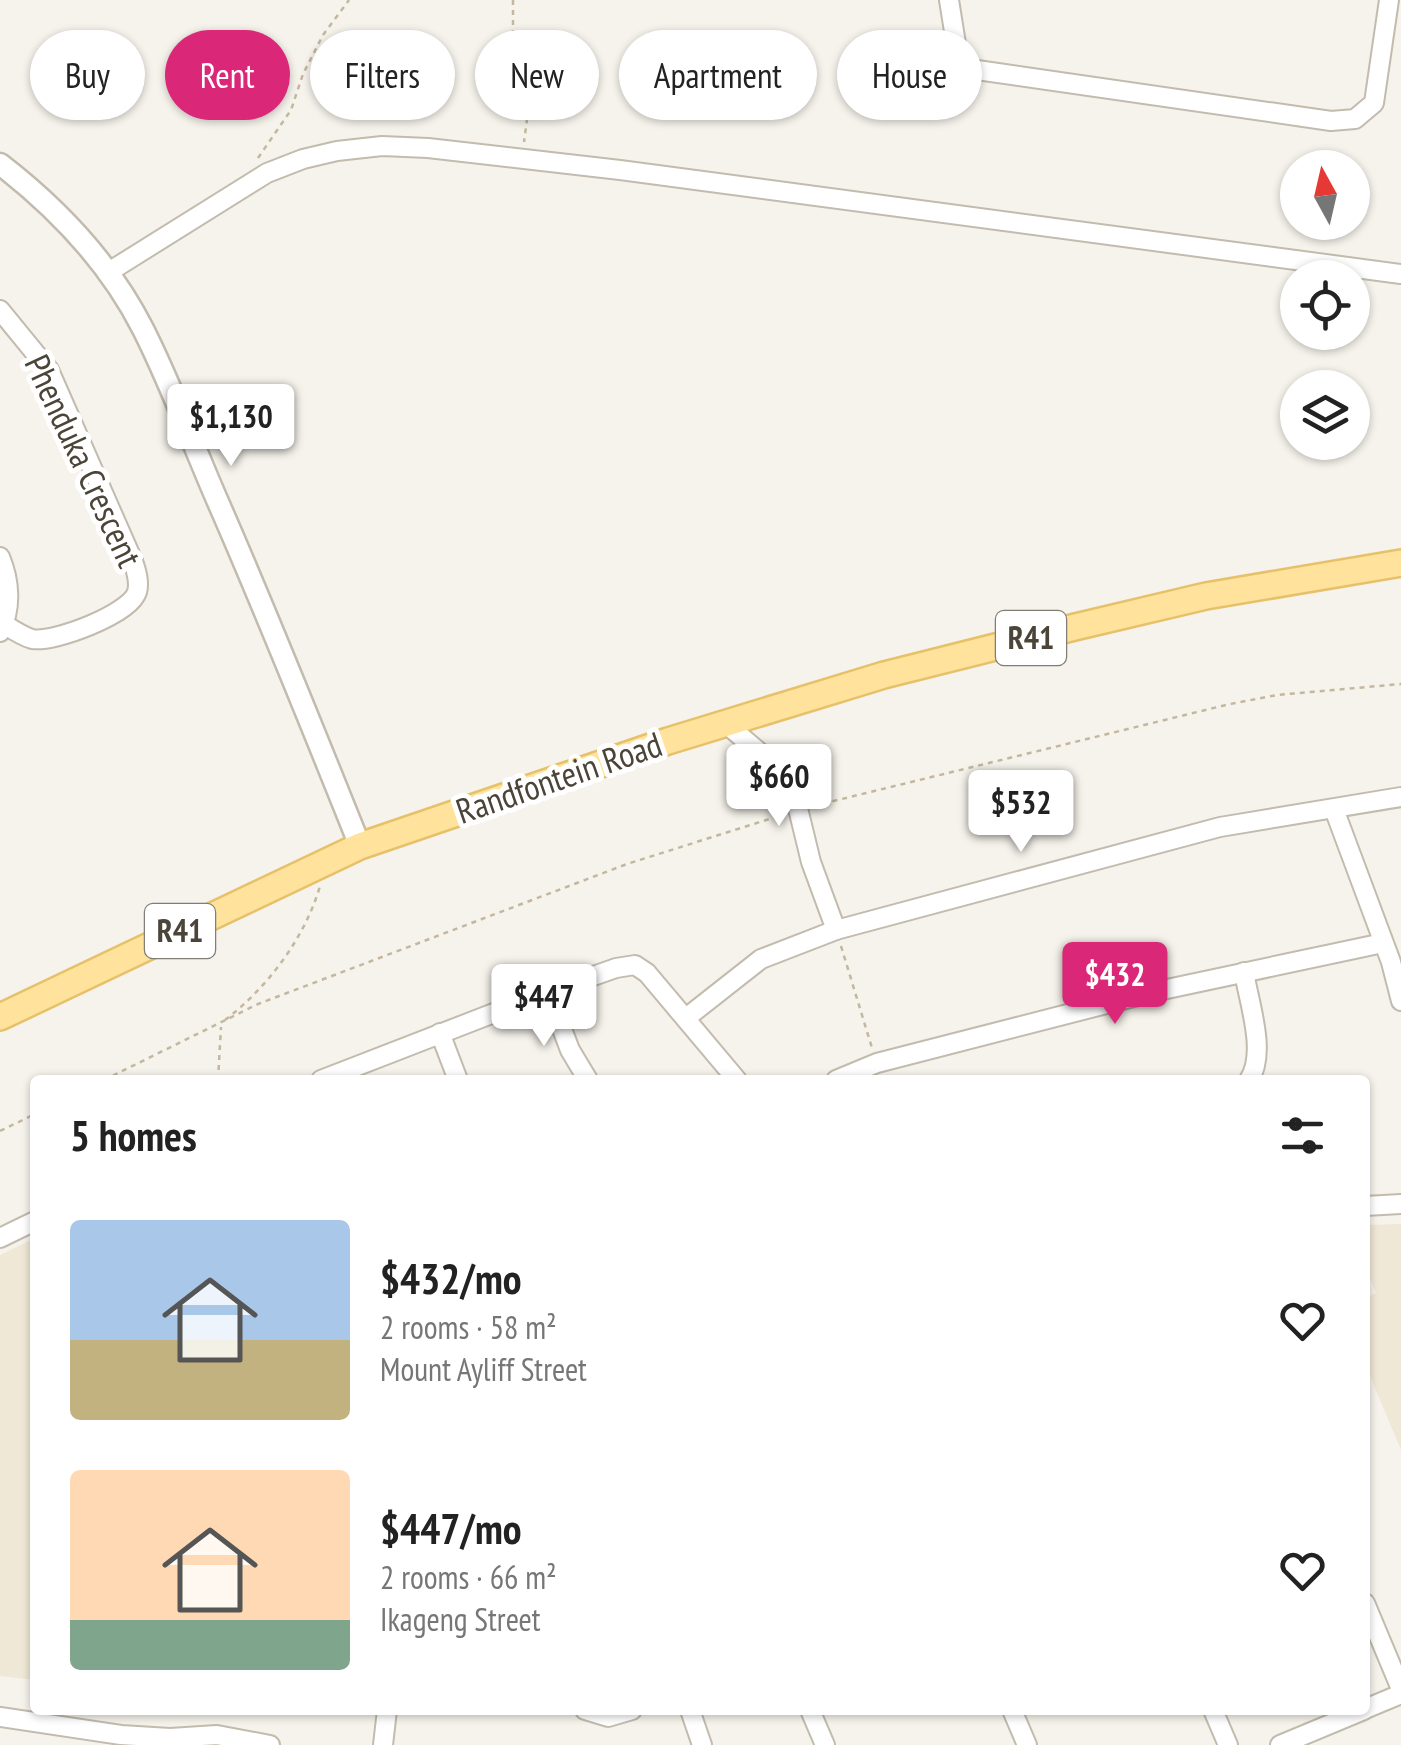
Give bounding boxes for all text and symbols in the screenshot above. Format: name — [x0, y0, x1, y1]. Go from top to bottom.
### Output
chip: Buy — [30, 30, 145, 120]
chip: Rent — [165, 30, 290, 120]
chip: Filters — [310, 30, 455, 120]
chip: New — [475, 30, 599, 120]
chip: Apartment — [619, 30, 817, 120]
chip: House — [837, 30, 982, 120]
north arrow — [1280, 150, 1370, 240]
map controls — [1280, 150, 1370, 460]
button: locate — [1280, 260, 1370, 350]
street label: Phenduka Crescent — [15, 347, 153, 574]
button: layers — [1280, 370, 1370, 460]
pin: $1,130 — [150, 384, 312, 469]
text: $1,130 — [189, 395, 273, 437]
road number: R41 — [996, 611, 1066, 665]
street label: Randfontein Road — [450, 720, 668, 834]
pin: $660 — [720, 744, 838, 829]
text: $660 — [748, 755, 810, 797]
pin: $532 — [962, 770, 1080, 855]
text: $532 — [990, 781, 1052, 823]
road number: R41 — [145, 904, 215, 958]
pin: $432 — [1056, 942, 1174, 1027]
text: $432 — [1084, 953, 1146, 995]
pin: $447 — [485, 964, 603, 1049]
text: $447 — [513, 975, 575, 1017]
text: 5 homes — [70, 1108, 197, 1163]
icon: filters — [1275, 1108, 1330, 1163]
text: $432/mo — [380, 1251, 522, 1306]
icon: home — [150, 1260, 270, 1380]
icon: heart — [1275, 1293, 1330, 1348]
text: 2 rooms · 58 m² — [380, 1306, 557, 1348]
text: Mount Ayliff Street — [380, 1348, 587, 1390]
text: $447/mo — [380, 1501, 522, 1556]
icon: home — [150, 1510, 270, 1630]
icon: heart — [1275, 1543, 1330, 1598]
text: 2 rooms · 66 m² — [380, 1556, 557, 1598]
text: Ikageng Street — [380, 1598, 541, 1640]

